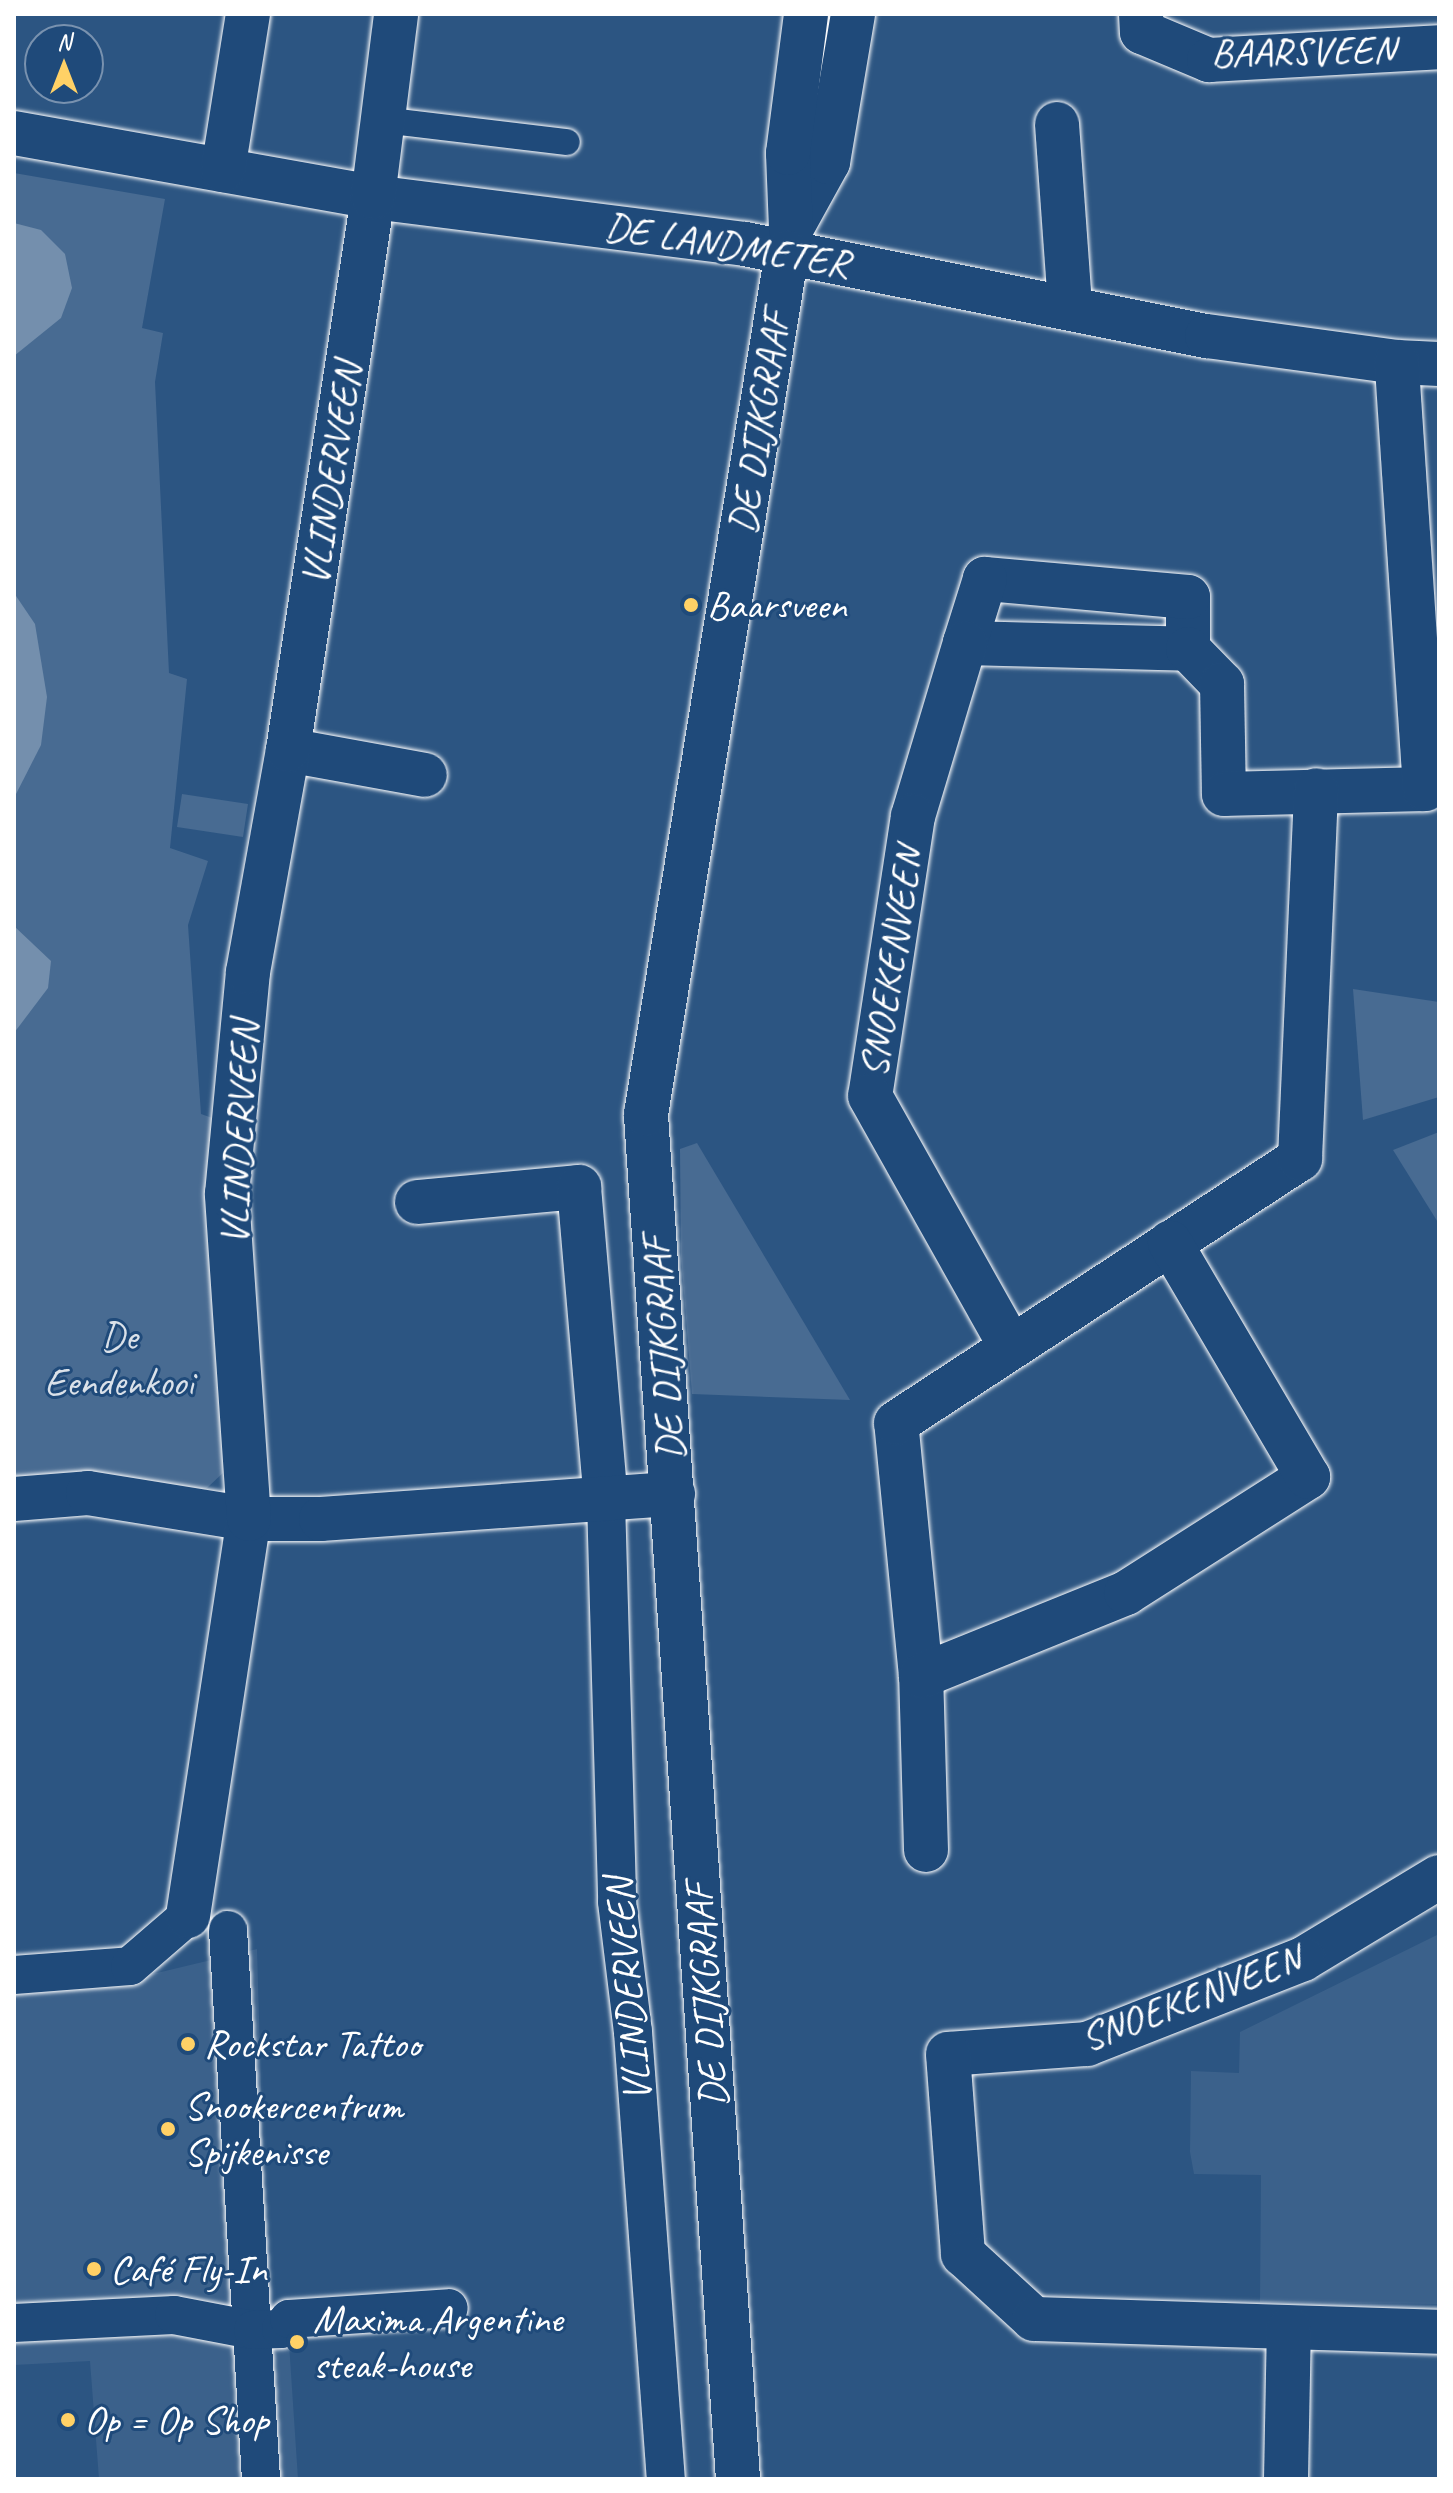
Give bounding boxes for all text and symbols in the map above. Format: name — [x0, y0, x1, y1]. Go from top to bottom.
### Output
north arrow — [24, 24, 104, 104]
street label: BAARSVEEN — [1211, 25, 1395, 77]
text: N — [57, 28, 71, 56]
street label: DE LANDMETER — [602, 202, 852, 288]
street label: DE DIJKGRAAF — [718, 309, 800, 537]
street label: VLINDERVEEN — [290, 360, 372, 588]
place label: Baarsveen — [707, 581, 847, 629]
marker: Baarsveen — [682, 596, 700, 614]
street label: SNOEKENVEEN — [849, 843, 933, 1081]
street label: VLINDERVEEN — [209, 1020, 269, 1246]
street label: DE DIJKGRAAF — [631, 1236, 695, 1462]
park label: De Eendenkooi — [44, 1312, 194, 1406]
street label: VLINDERVEEN — [594, 1876, 662, 2104]
street label: DE DIJKGRAAF — [674, 1883, 738, 2109]
street label: SNOEKENVEEN — [1074, 1934, 1308, 2062]
place label: Rockstar Tattoo — [204, 2020, 422, 2068]
marker: Rockstar Tattoo — [179, 2035, 197, 2053]
place label: Snookercentrum Spijkenisse — [184, 2082, 403, 2176]
marker: Snookercentrum Spijkenisse — [159, 2120, 177, 2138]
place label: Café Fly-In — [110, 2245, 267, 2293]
marker: Café Fly-In — [85, 2260, 103, 2278]
place label: Maxima Argentine steak-house — [313, 2295, 562, 2389]
marker: Maxima Argentine steak-house — [288, 2333, 306, 2351]
place label: Op = Op Shop — [84, 2396, 270, 2444]
marker: Op = Op Shop — [59, 2411, 77, 2429]

